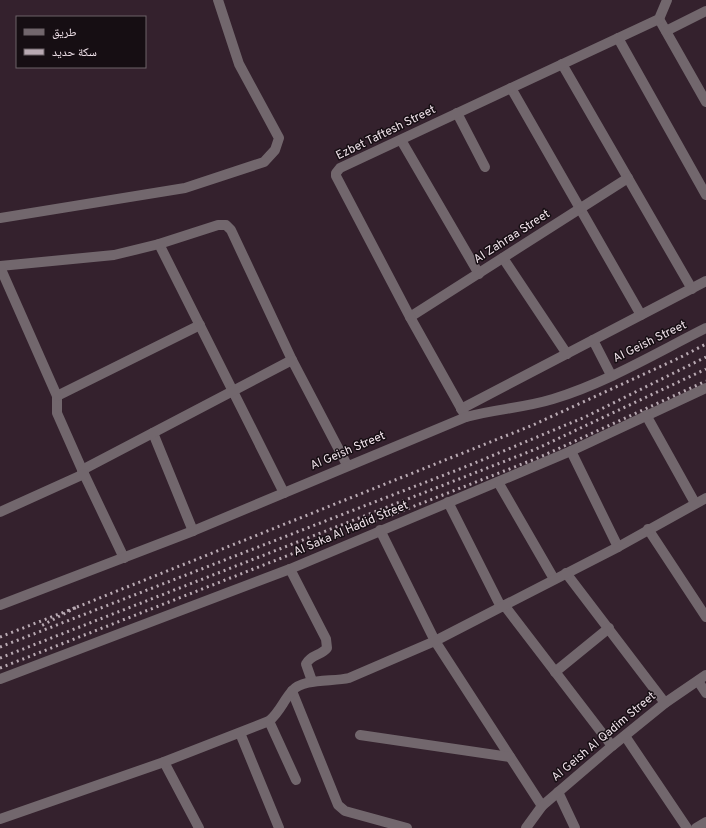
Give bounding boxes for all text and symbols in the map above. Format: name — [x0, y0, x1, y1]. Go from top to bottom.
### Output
legend — [16, 16, 146, 68]
text: طريق — [52, 25, 77, 41]
text: سكة حديد — [52, 45, 97, 61]
street label: Ezbet Taftesh Street — [334, 102, 438, 164]
street label: Al Zahraa Street — [471, 206, 553, 268]
street label: Al Geish Street — [610, 317, 690, 367]
street label: Al Geish Street — [308, 428, 388, 474]
street label: Al Saka Al Hadid Street — [291, 498, 411, 560]
street label: Al Geish Al Qadim Street — [548, 689, 660, 785]

